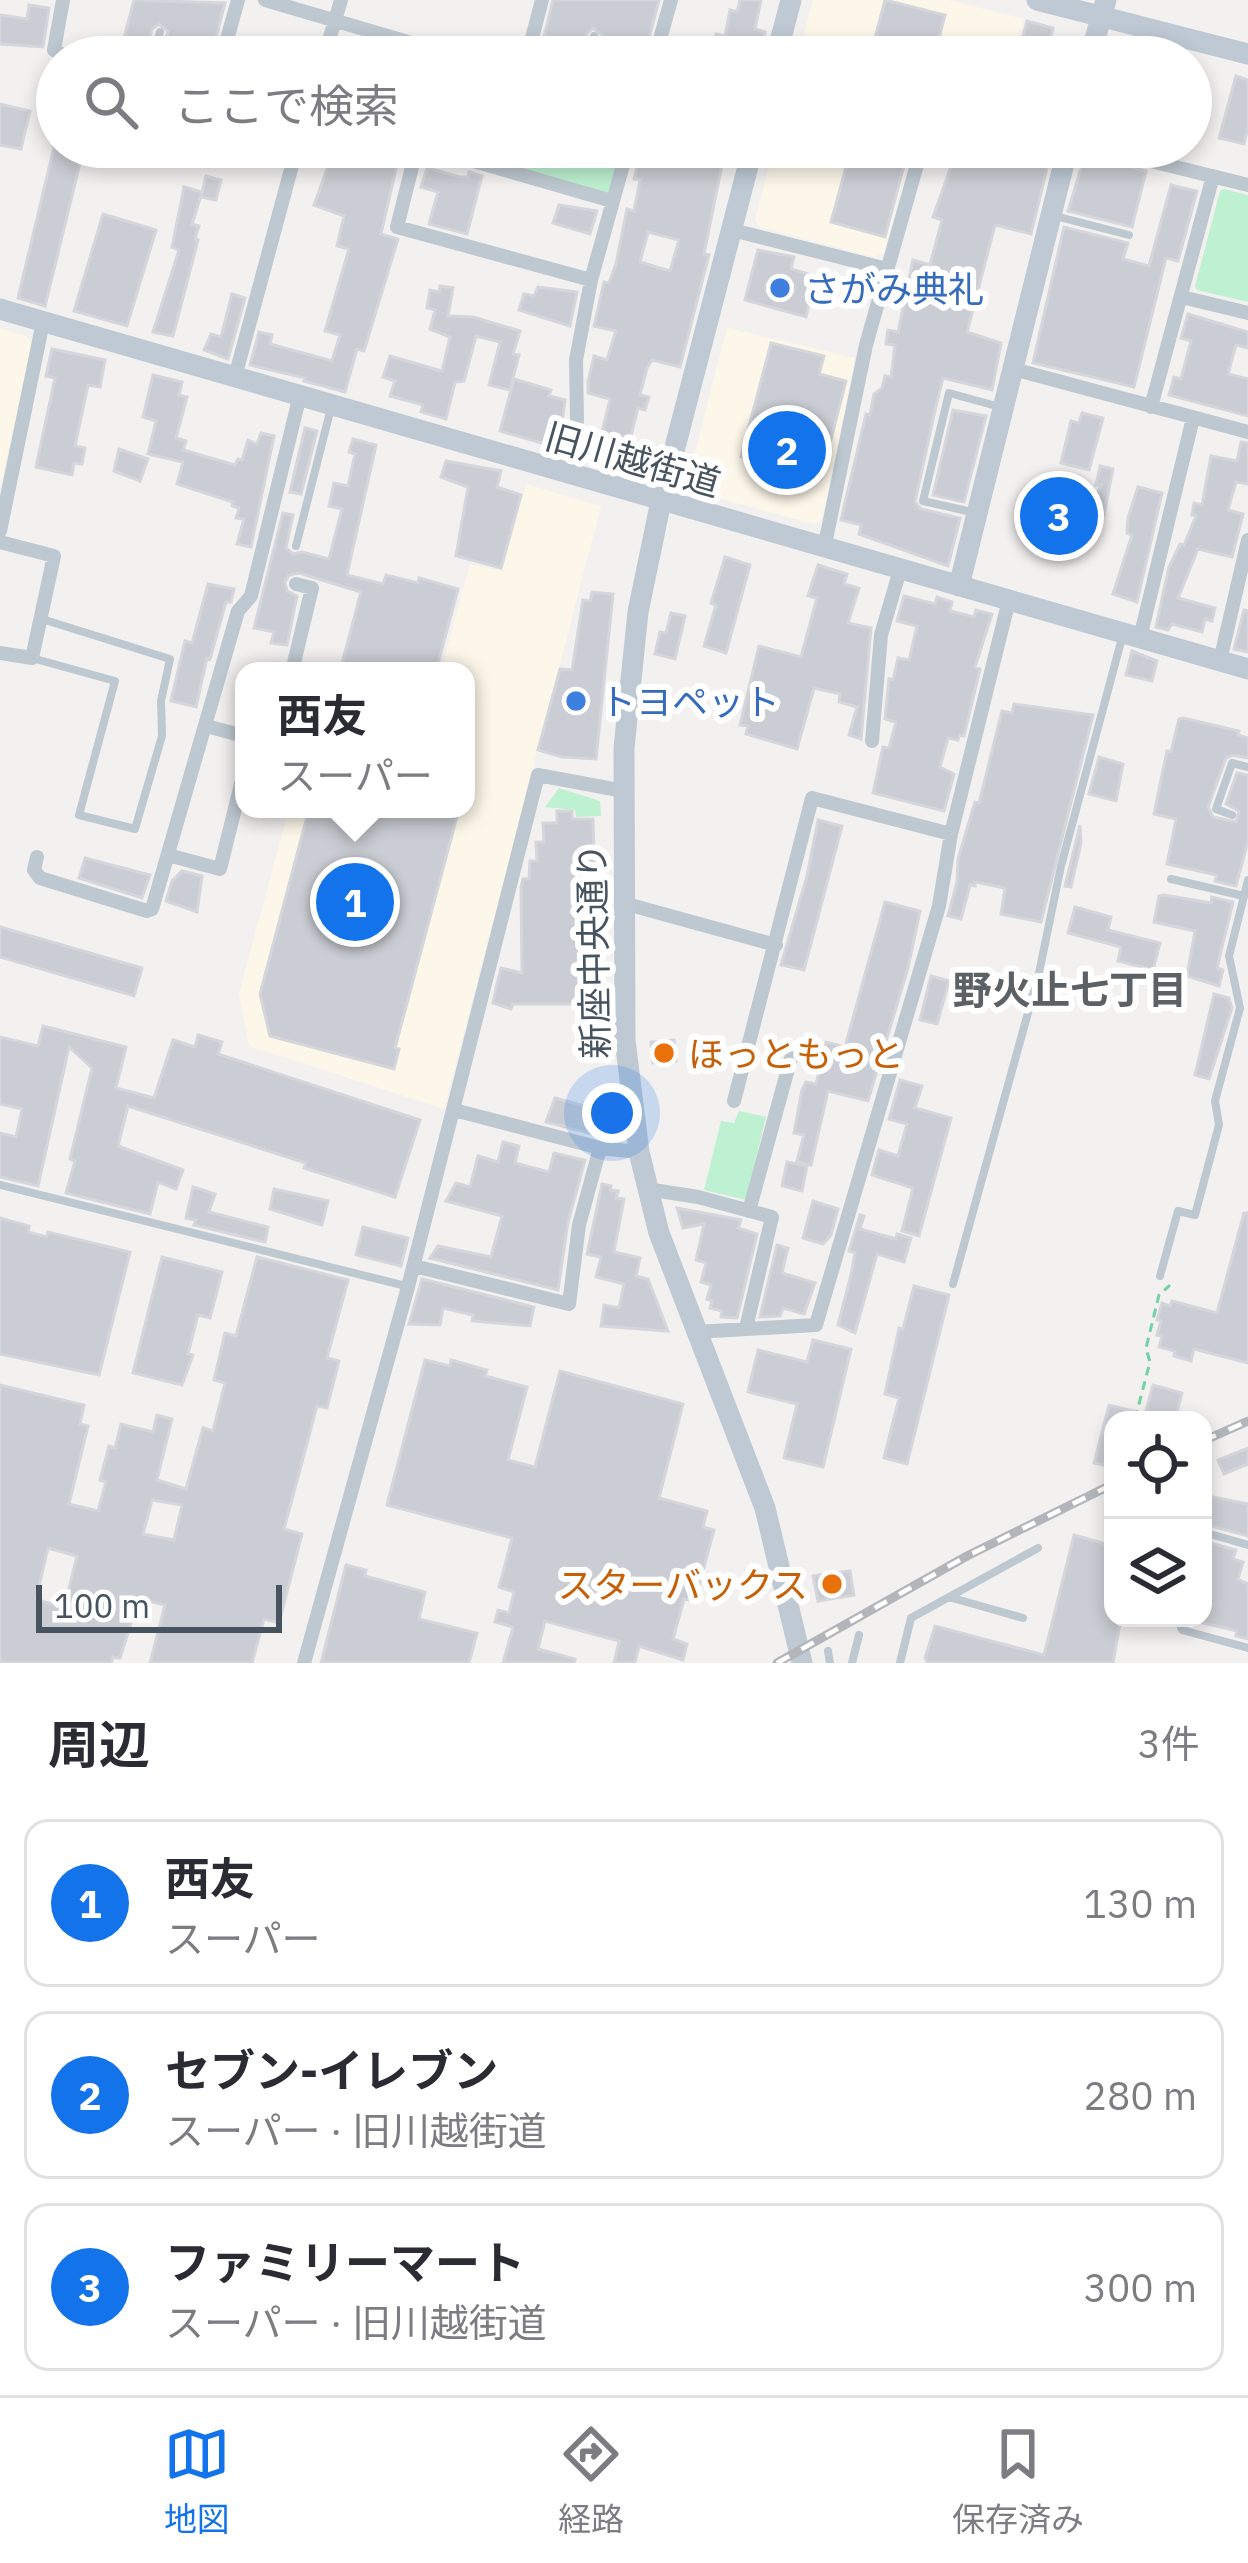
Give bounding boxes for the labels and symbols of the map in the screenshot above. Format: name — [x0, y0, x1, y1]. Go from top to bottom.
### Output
place label: さがみ典礼 — [804, 265, 984, 312]
marker: さがみ典礼 — [767, 275, 793, 301]
pin: 2 — [748, 405, 826, 495]
street label: 旧川越街道 — [540, 412, 726, 506]
pin: 3 — [1020, 471, 1098, 561]
place label: トヨペット — [600, 678, 780, 725]
marker: トヨペット — [563, 688, 589, 714]
street label: 新座中央通り — [568, 843, 618, 1059]
pin: 1 — [316, 857, 394, 947]
district label: 野火止七丁目 — [953, 964, 1187, 1015]
place label: ほっともっと — [688, 1030, 904, 1077]
marker: ほっともっと — [651, 1040, 677, 1066]
your location — [582, 1083, 642, 1143]
place label: スターバックス — [557, 1561, 808, 1608]
marker: スターバックス — [819, 1571, 845, 1597]
scale bar — [36, 1579, 282, 1632]

